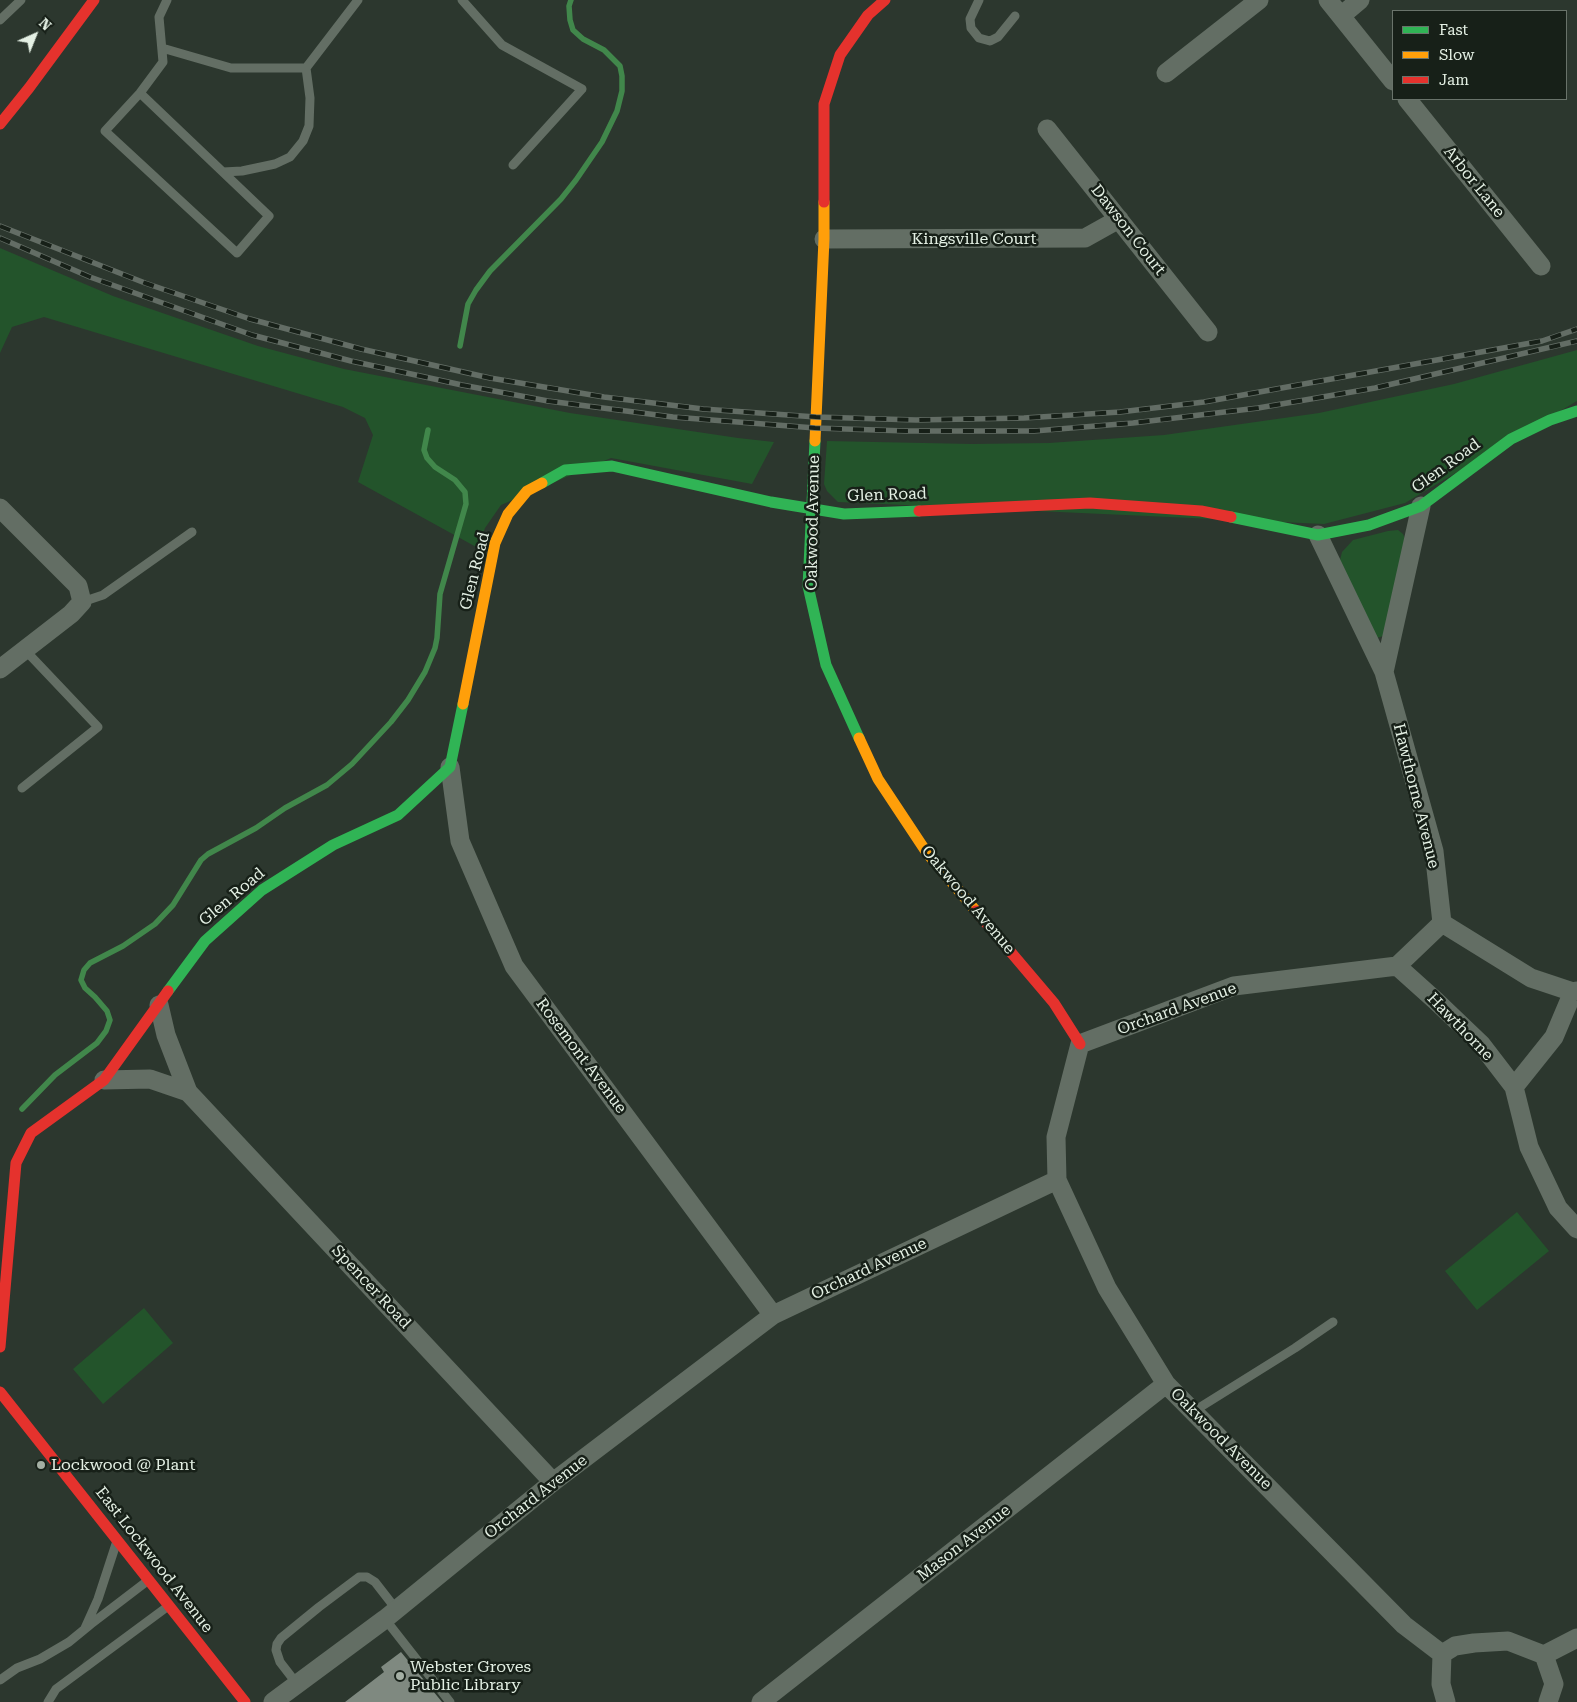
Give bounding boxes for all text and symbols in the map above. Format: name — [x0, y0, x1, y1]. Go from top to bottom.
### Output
north arrow — [10, 10, 60, 60]
legend — [1392, 10, 1567, 100]
text: N — [36, 15, 55, 34]
text: Fast — [1439, 21, 1468, 39]
text: Slow — [1439, 46, 1474, 64]
text: Jam — [1439, 71, 1469, 89]
street label: Arbor Lane — [1439, 142, 1509, 222]
street label: Dawson Court — [1087, 181, 1169, 279]
street label: Kingsville Court — [912, 229, 1036, 249]
street label: Glen Road — [1408, 435, 1484, 497]
street label: Oakwood Avenue — [802, 455, 824, 591]
street label: Glen Road — [847, 484, 927, 506]
street label: Glen Road — [456, 530, 494, 612]
street label: Hawthorne Avenue — [1389, 722, 1443, 870]
street label: Oakwood Avenue — [917, 842, 1019, 958]
street label: Glen Road — [195, 864, 269, 930]
street label: Orchard Avenue — [1115, 979, 1239, 1039]
street label: Hawthorne — [1423, 989, 1497, 1065]
street label: Rosemont Avenue — [531, 995, 631, 1117]
street label: Orchard Avenue — [808, 1234, 930, 1304]
street label: Spencer Road — [327, 1241, 415, 1333]
street label: Oakwood Avenue — [1166, 1384, 1276, 1494]
street label: Orchard Avenue — [481, 1451, 591, 1543]
place label: Lockwood @ Plant — [51, 1455, 195, 1475]
marker: Lockwood @ Plant — [35, 1459, 47, 1471]
street label: East Lockwood Avenue — [91, 1483, 217, 1637]
street label: Mason Avenue — [914, 1501, 1014, 1585]
place label: Webster Groves Public Library — [410, 1657, 531, 1695]
marker: Webster Groves Public Library — [394, 1670, 406, 1682]

